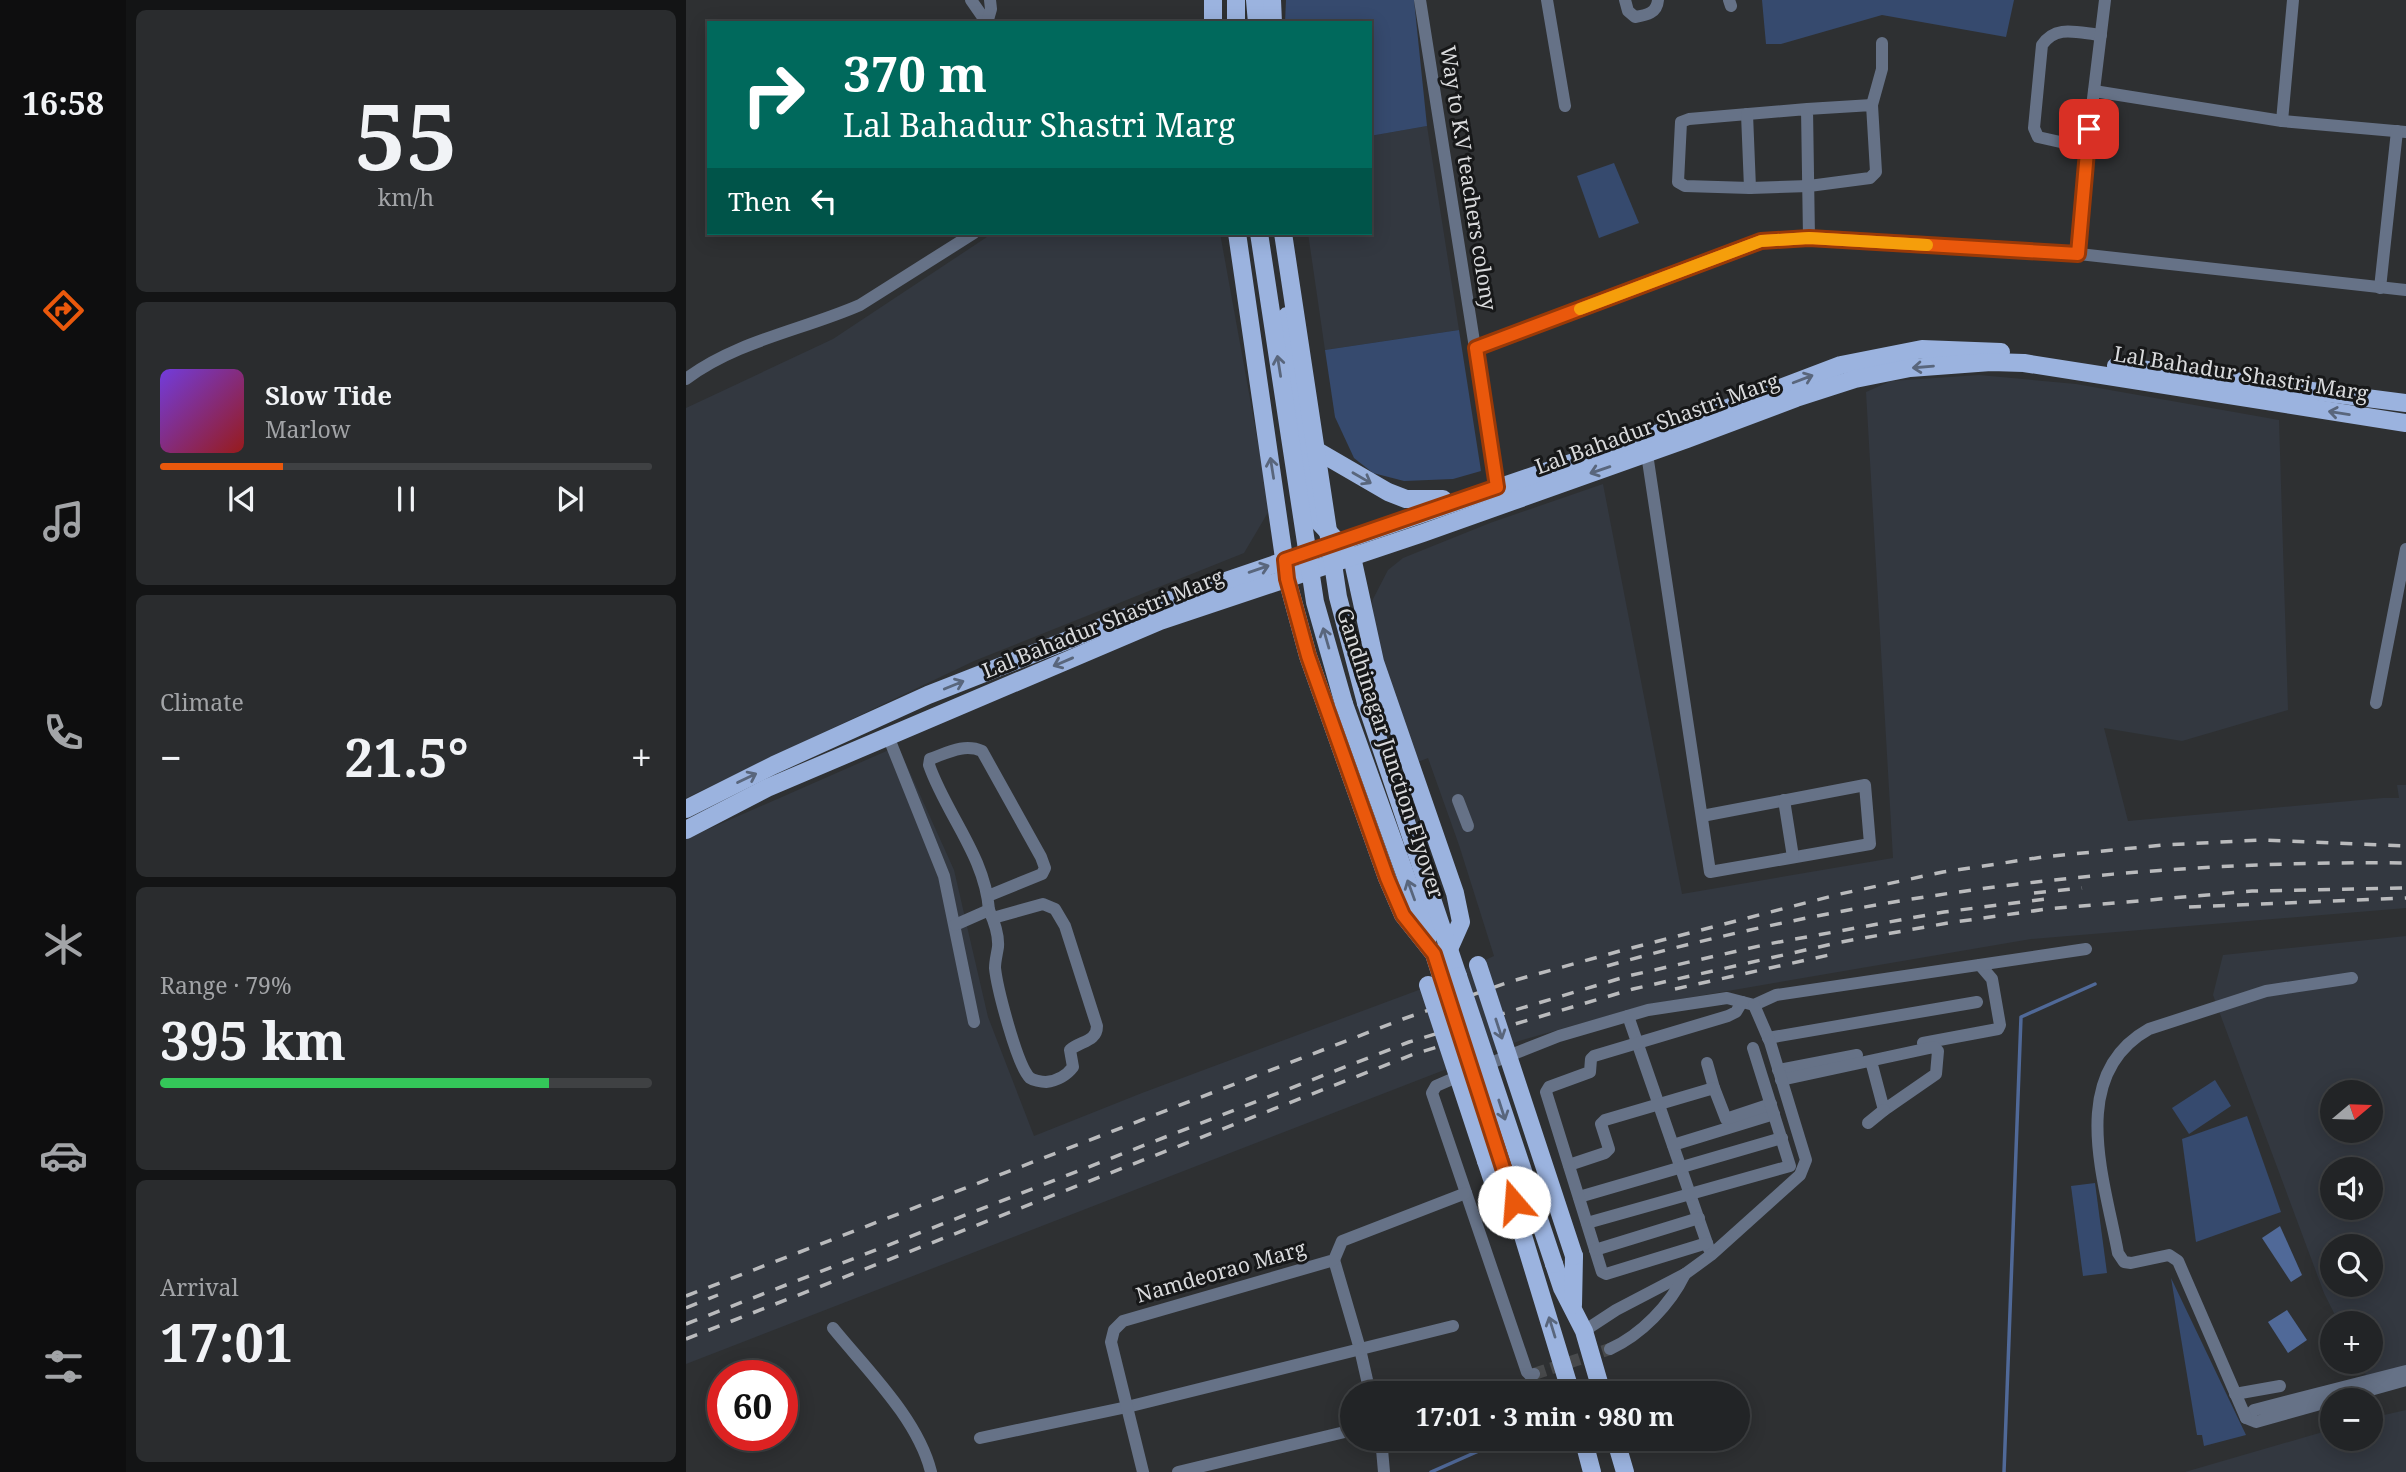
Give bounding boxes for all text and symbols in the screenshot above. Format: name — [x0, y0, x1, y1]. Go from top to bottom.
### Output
text: 370 m — [843, 40, 987, 106]
street label: Way to K.V teachers colony — [1434, 43, 1504, 312]
icon: right — [728, 49, 819, 140]
text: 55 — [355, 73, 457, 197]
text: 16:58 — [22, 81, 104, 124]
pin — [2059, 99, 2119, 159]
text: Lal Bahadur Shastri Marg — [843, 103, 1235, 146]
icon: arrive — [2070, 110, 2108, 148]
text: km/h — [378, 181, 434, 213]
icon: left — [805, 182, 843, 220]
text: Then — [728, 183, 791, 219]
icon: directions — [39, 286, 88, 335]
street label: Lal Bahadur Shastri Marg — [2112, 339, 2371, 407]
one-way arrow — [1272, 355, 1285, 378]
one-way arrow — [1912, 361, 1935, 374]
street label: Lal Bahadur Shastri Marg — [1531, 366, 1783, 480]
one-way arrow — [1791, 372, 1813, 385]
text: Slow Tide — [265, 377, 392, 413]
one-way arrow — [2328, 406, 2350, 419]
text: Marlow — [265, 413, 351, 445]
one-way arrow — [1265, 457, 1278, 480]
one-way arrow — [1589, 465, 1611, 477]
one-way arrow — [1352, 471, 1372, 485]
icon: previous — [223, 480, 261, 518]
icon: pause — [387, 480, 425, 518]
icon: next — [551, 480, 589, 518]
icon: music — [39, 497, 88, 546]
street label: Lal Bahadur Shastri Marg — [978, 562, 1228, 684]
one-way arrow — [1247, 562, 1269, 574]
street label: Gandhinagar Junction Flyover — [1331, 604, 1451, 901]
one-way arrow — [1318, 628, 1331, 650]
one-way arrow — [1052, 656, 1074, 669]
one-way arrow — [943, 677, 965, 690]
text: Climate — [160, 686, 244, 718]
icon: phone — [39, 708, 88, 757]
text: 21.5° — [344, 721, 469, 792]
text: − — [160, 731, 182, 783]
text: + — [631, 731, 652, 783]
one-way arrow — [736, 771, 757, 785]
one-way arrow — [1403, 880, 1416, 902]
icon: climate — [39, 920, 88, 969]
text: Range · 79% — [160, 969, 292, 1001]
text: 395 km — [160, 1004, 346, 1075]
one-way arrow — [1494, 1018, 1506, 1040]
north arrow — [2320, 1080, 2384, 1143]
map controls — [2320, 1080, 2383, 1451]
one-way arrow — [1497, 1099, 1510, 1121]
icon: car — [39, 1131, 88, 1180]
button: sound — [2320, 1157, 2383, 1220]
position arrow — [1477, 1165, 1551, 1239]
street label: Namdeorao Marg — [1132, 1233, 1310, 1309]
button: search — [2320, 1234, 2383, 1297]
text: Arrival — [160, 1271, 239, 1303]
text: 17:01 — [160, 1306, 293, 1377]
button: + — [2320, 1311, 2383, 1374]
one-way arrow — [1544, 1317, 1557, 1339]
icon: filters — [39, 1342, 88, 1391]
speed limit sign: 60 — [707, 1360, 798, 1451]
button: − — [2320, 1388, 2383, 1451]
text: 17:01 · 3 min · 980 m — [1415, 1398, 1675, 1434]

